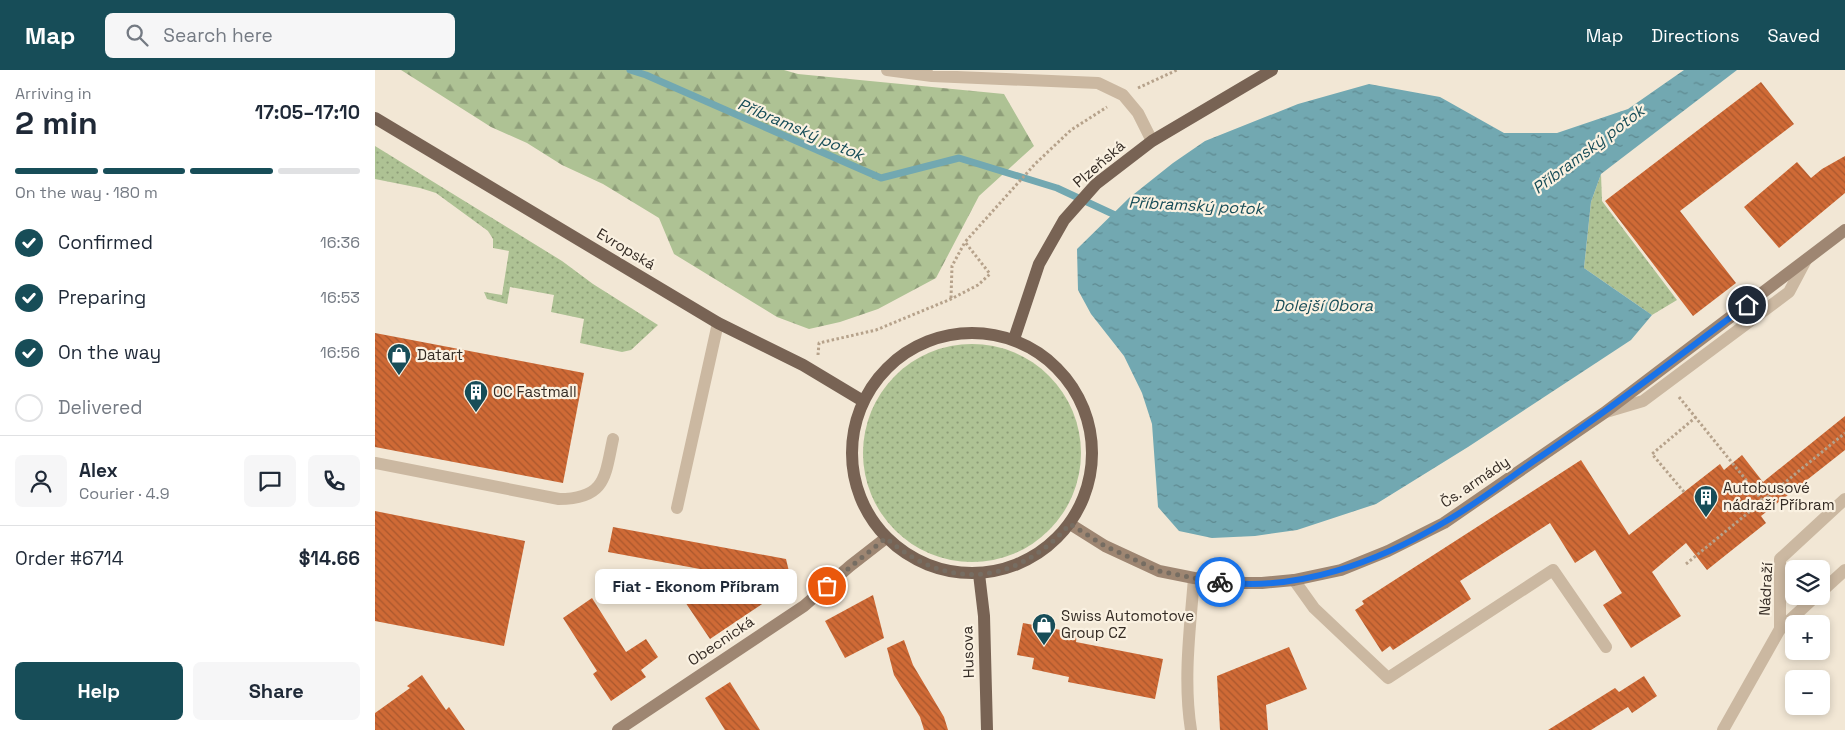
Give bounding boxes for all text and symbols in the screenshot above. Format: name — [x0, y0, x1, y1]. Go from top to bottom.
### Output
search box — [105, 13, 455, 58]
text: Map — [25, 20, 75, 51]
icon: search — [123, 21, 151, 49]
text: Search here — [163, 23, 273, 48]
text: Map — [1586, 24, 1623, 47]
text: Directions — [1651, 24, 1740, 47]
text: Saved — [1768, 24, 1820, 47]
text: Arriving in — [15, 83, 92, 104]
water label: Příbramský potok — [735, 93, 869, 166]
water label: Příbramský potok — [1528, 99, 1650, 198]
text: 17:05–17:10 — [255, 100, 360, 125]
text: 2 min — [15, 103, 98, 143]
street label: Plzeňská — [1069, 136, 1129, 191]
text: On the way · 180 m — [15, 182, 158, 203]
water label: Příbramský potok — [1128, 191, 1266, 220]
street label: Evropská — [593, 224, 659, 274]
icon: check — [15, 229, 43, 257]
text: Confirmed — [58, 230, 153, 255]
text: 16:36 — [320, 232, 360, 253]
icon: check — [15, 284, 43, 312]
pin — [1726, 284, 1768, 326]
text: Preparing — [58, 285, 146, 310]
text: 16:53 — [320, 287, 360, 308]
icon: home — [1733, 291, 1761, 319]
water label: Dolejší Obora — [1273, 295, 1374, 316]
icon: check — [15, 339, 43, 367]
text: On the way — [58, 340, 161, 365]
text: 16:56 — [320, 342, 360, 363]
shop icon: Datart — [386, 342, 412, 376]
place label: Datart — [417, 345, 463, 364]
building icon: OC Fastmall — [463, 379, 489, 413]
place label: OC Fastmall — [493, 382, 577, 401]
text: Delivered — [58, 395, 143, 420]
street label: Čs. armády — [1437, 452, 1513, 512]
button: person — [15, 455, 67, 507]
button: chat — [244, 455, 296, 507]
button: phone — [308, 455, 360, 507]
text: Alex — [79, 458, 118, 483]
place label: Autobusové nádraží Příbram — [1723, 478, 1835, 514]
text: Courier · 4.9 — [79, 483, 169, 504]
building icon: Autobusové nádraží Příbram — [1693, 484, 1719, 518]
text: Order #6714 — [15, 546, 124, 571]
text: $14.66 — [299, 546, 360, 571]
courier — [1195, 557, 1245, 607]
map controls — [1785, 560, 1830, 715]
button: layers — [1785, 560, 1830, 605]
street label: Nádraží — [1755, 561, 1776, 616]
pin — [806, 565, 848, 607]
callout: Fiat - Ekonom Příbram — [595, 568, 797, 604]
icon: bike — [1206, 568, 1234, 596]
icon: bag — [813, 572, 841, 600]
text: Fiat - Ekonom Příbram — [612, 576, 780, 597]
place label: Swiss Automotove Group CZ — [1061, 606, 1194, 642]
street label: Obecnická — [684, 611, 758, 670]
shop icon: Swiss Automotove Group CZ — [1031, 612, 1057, 646]
button: + — [1785, 615, 1830, 660]
street label: Husova — [957, 625, 978, 679]
button: Help — [15, 662, 183, 720]
button: Share — [193, 662, 360, 720]
button: − — [1785, 670, 1830, 715]

